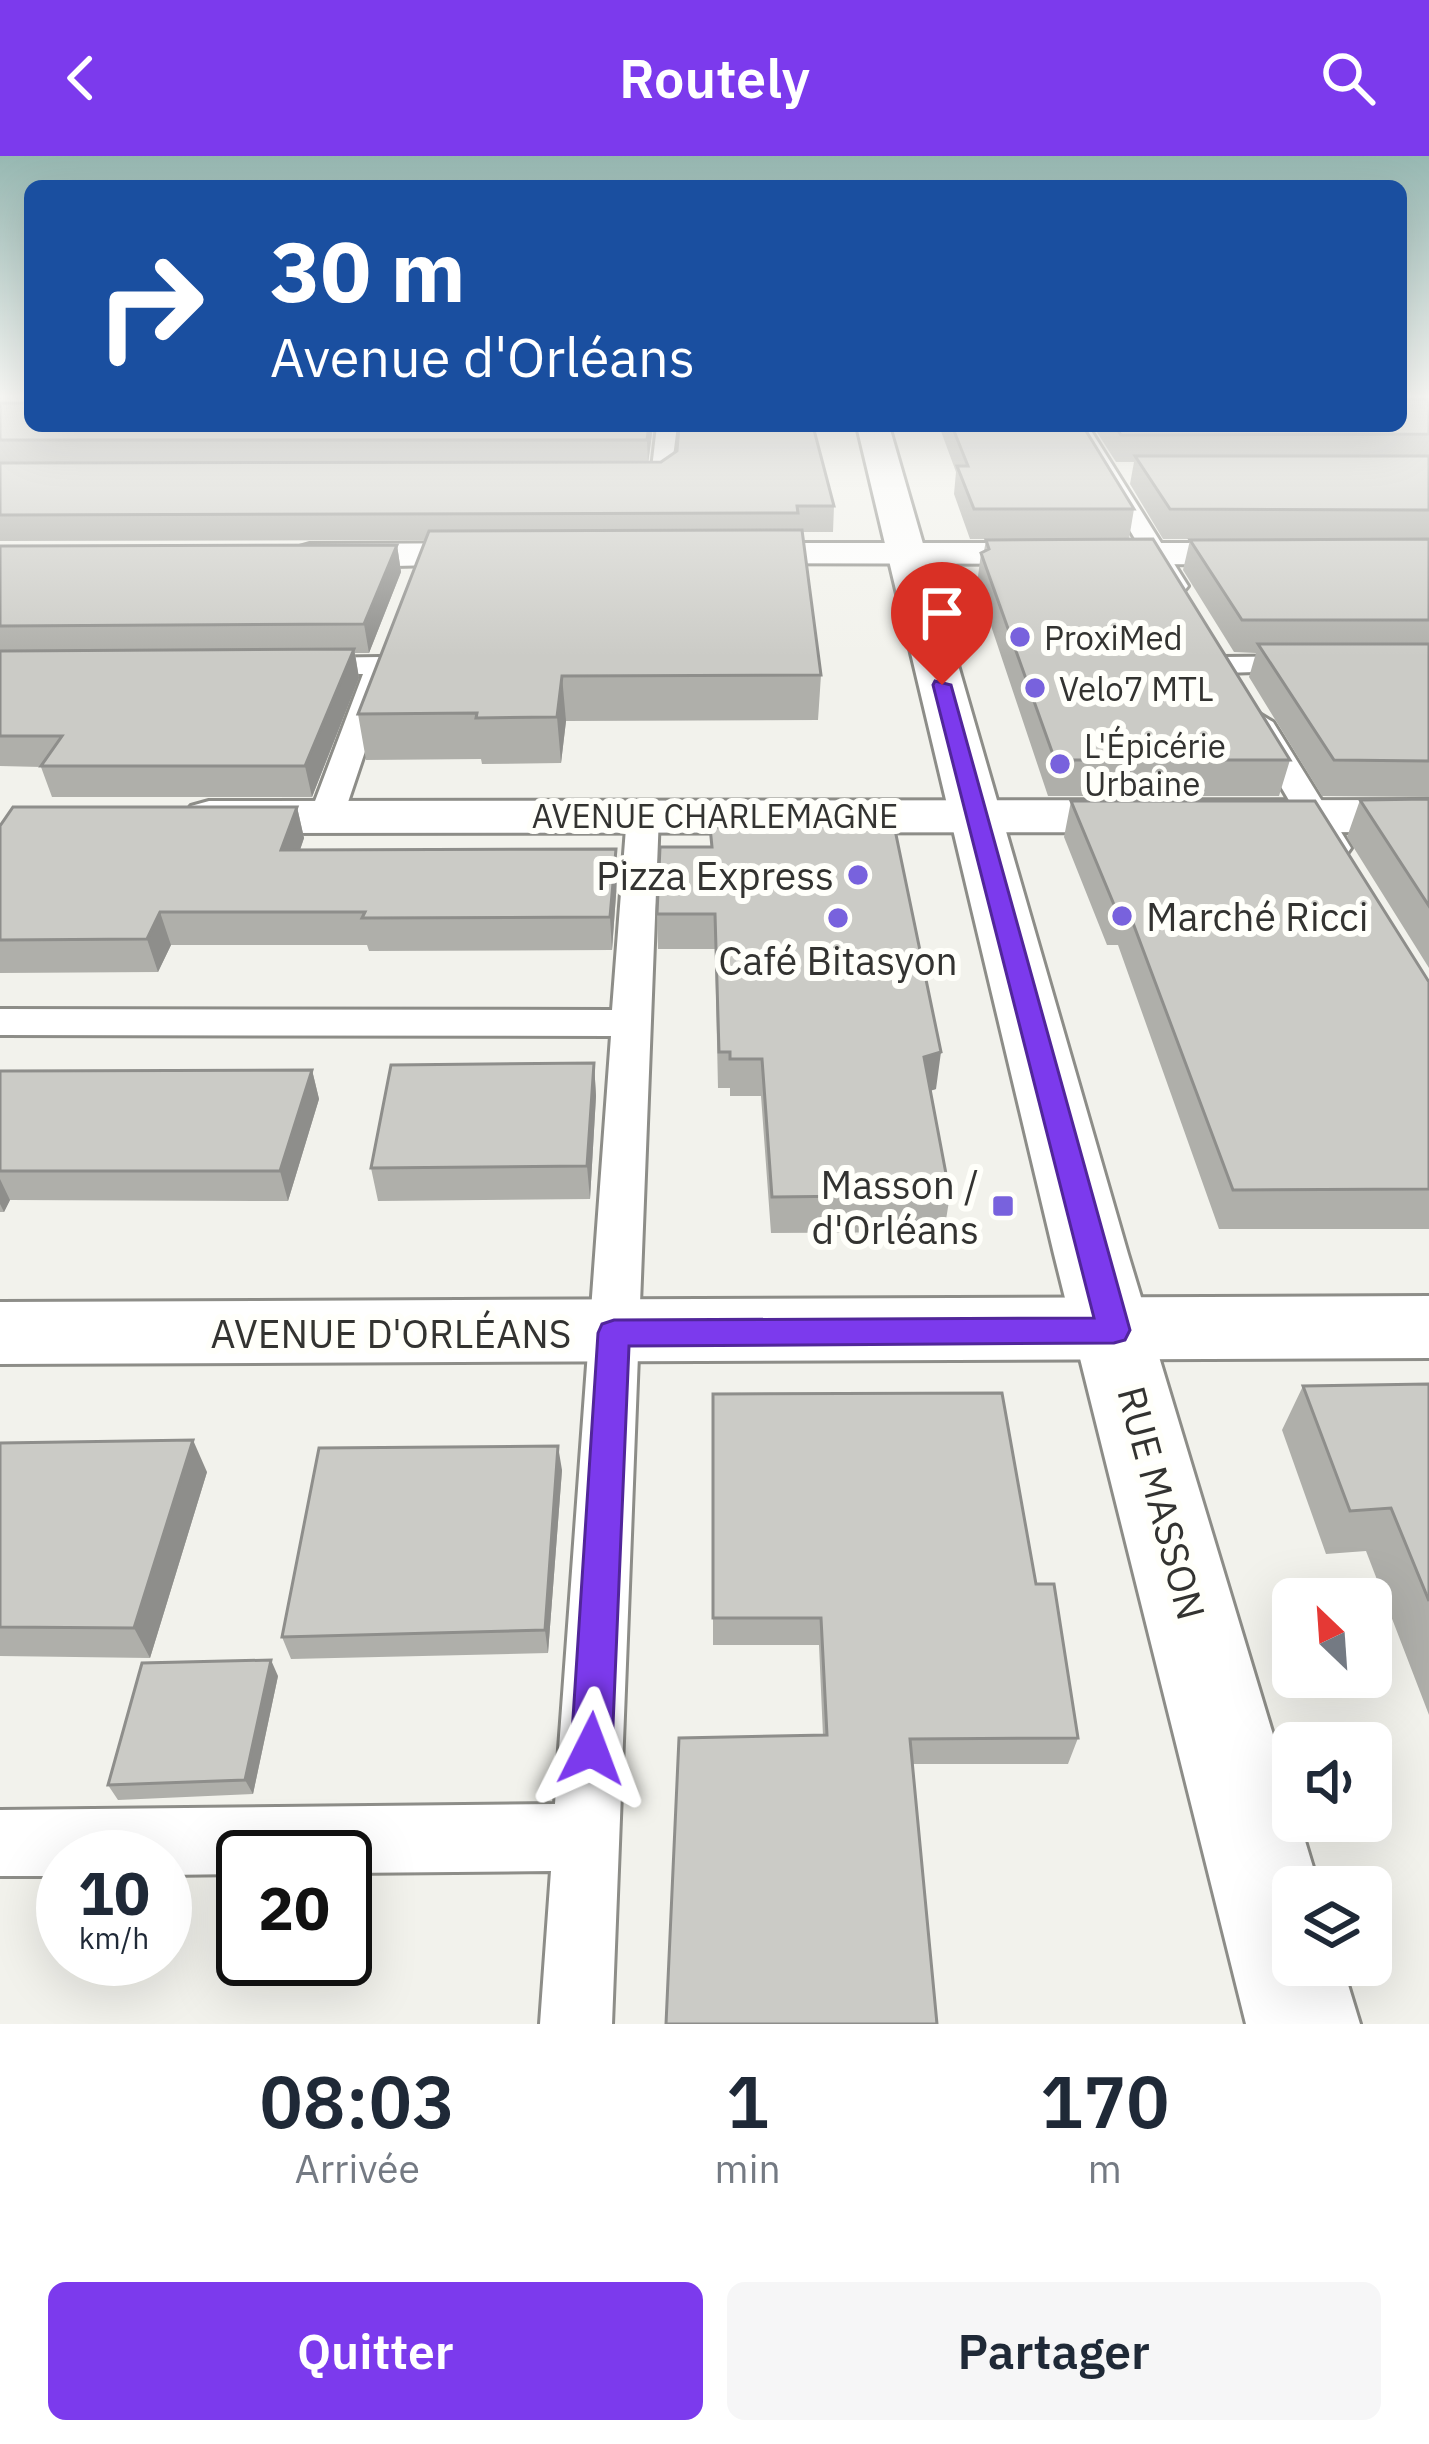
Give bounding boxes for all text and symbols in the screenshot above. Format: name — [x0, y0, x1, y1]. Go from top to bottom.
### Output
text: Routely — [619, 43, 810, 113]
icon: back — [48, 45, 114, 111]
icon: search — [1315, 45, 1381, 111]
text: 30 m — [270, 216, 466, 325]
icon: right — [72, 228, 228, 384]
text: Avenue d'Orléans — [270, 322, 695, 392]
pin — [891, 562, 993, 685]
icon: arrive — [909, 580, 975, 646]
place label: ProxiMed — [1044, 616, 1183, 659]
marker: ProxiMed — [1007, 624, 1033, 650]
place label: Velo7 MTL — [1059, 667, 1213, 710]
marker: Velo7 MTL — [1022, 675, 1048, 701]
place label: L'Épicérie Urbaine — [1084, 724, 1226, 805]
marker: L'Épicérie Urbaine — [1047, 751, 1073, 777]
street label: AVENUE CHARLEMAGNE — [532, 794, 898, 837]
place label: Pizza Express — [596, 850, 834, 901]
marker: Pizza Express — [845, 862, 871, 888]
place label: Marché Ricci — [1146, 891, 1368, 942]
marker: Marché Ricci — [1109, 903, 1135, 929]
marker: Café Bitasyon — [825, 905, 851, 931]
place label: Café Bitasyon — [718, 935, 958, 986]
place label: Masson / d'Orléans — [811, 1159, 979, 1255]
marker: Masson / d'Orléans — [990, 1193, 1016, 1219]
street label: AVENUE D'ORLÉANS — [211, 1308, 571, 1359]
street label: RUE MASSON — [1106, 1381, 1218, 1625]
north arrow — [1272, 1578, 1392, 1698]
map controls — [1272, 1578, 1392, 1986]
position arrow — [528, 1686, 654, 1812]
button: sound — [1272, 1722, 1392, 1842]
speed limit sign: 20 — [216, 1830, 372, 1986]
text: 10 — [78, 1853, 150, 1932]
button: layers — [1272, 1866, 1392, 1986]
text: km/h — [79, 1918, 149, 1957]
text: 08:03 — [259, 2054, 455, 2148]
text: 1 — [726, 2054, 769, 2148]
text: 170 — [1040, 2054, 1170, 2148]
text: Arrivée — [295, 2143, 420, 2194]
text: min — [715, 2143, 781, 2194]
text: m — [1088, 2143, 1122, 2194]
button: Quitter — [48, 2282, 703, 2420]
button: Partager — [727, 2282, 1381, 2420]

